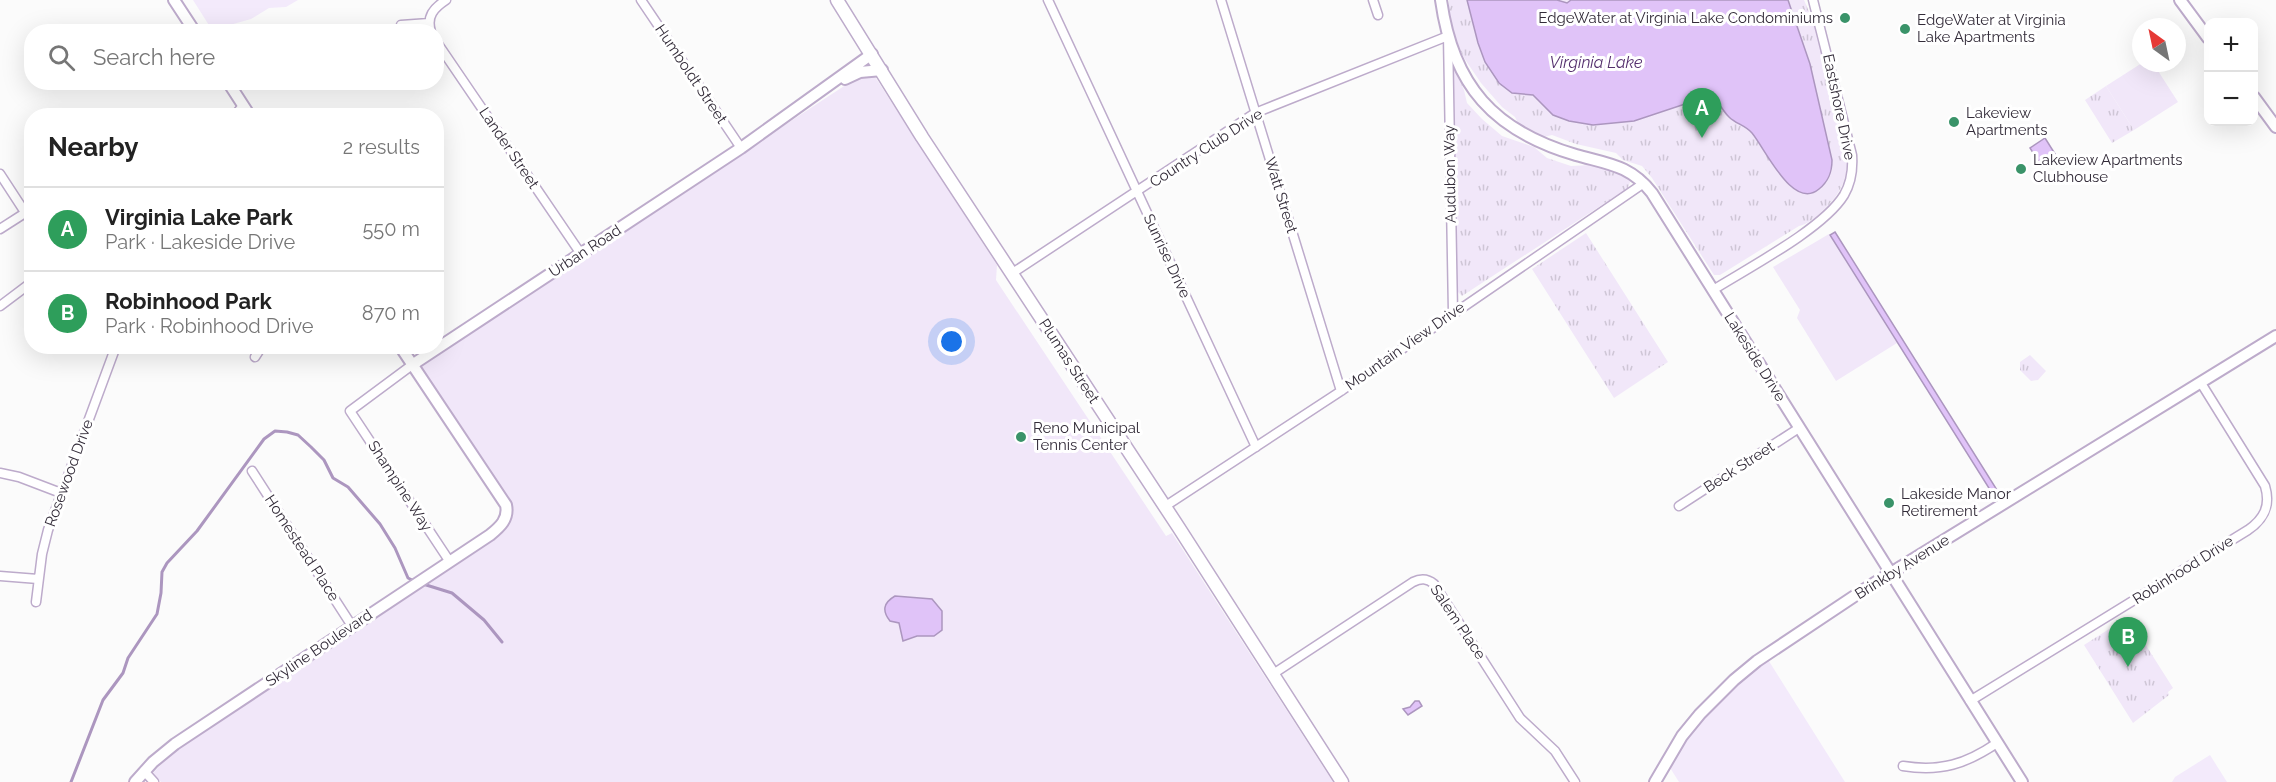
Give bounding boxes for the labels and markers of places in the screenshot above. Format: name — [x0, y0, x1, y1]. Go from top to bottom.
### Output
place label: EdgeWater at Virginia Lake Condominiums — [1538, 9, 1833, 27]
marker: EdgeWater at Virginia Lake Condominiums — [1838, 11, 1852, 25]
place label: EdgeWater at Virginia Lake Apartments — [1917, 11, 2066, 46]
marker: EdgeWater at Virginia Lake Apartments — [1898, 22, 1912, 36]
pin: A — [1682, 88, 1722, 138]
place label: Lakeview Apartments — [1966, 104, 2047, 139]
marker: Lakeview Apartments — [1947, 115, 1961, 129]
place label: Lakeview Apartments Clubhouse — [2033, 151, 2182, 186]
marker: Lakeview Apartments Clubhouse — [2014, 162, 2028, 176]
place label: Reno Municipal Tennis Center — [1033, 419, 1141, 454]
marker: Reno Municipal Tennis Center — [1014, 430, 1028, 444]
place label: Lakeside Manor Retirement — [1901, 485, 2012, 520]
marker: Lakeside Manor Retirement — [1882, 496, 1896, 510]
pin: B — [2108, 618, 2148, 667]

